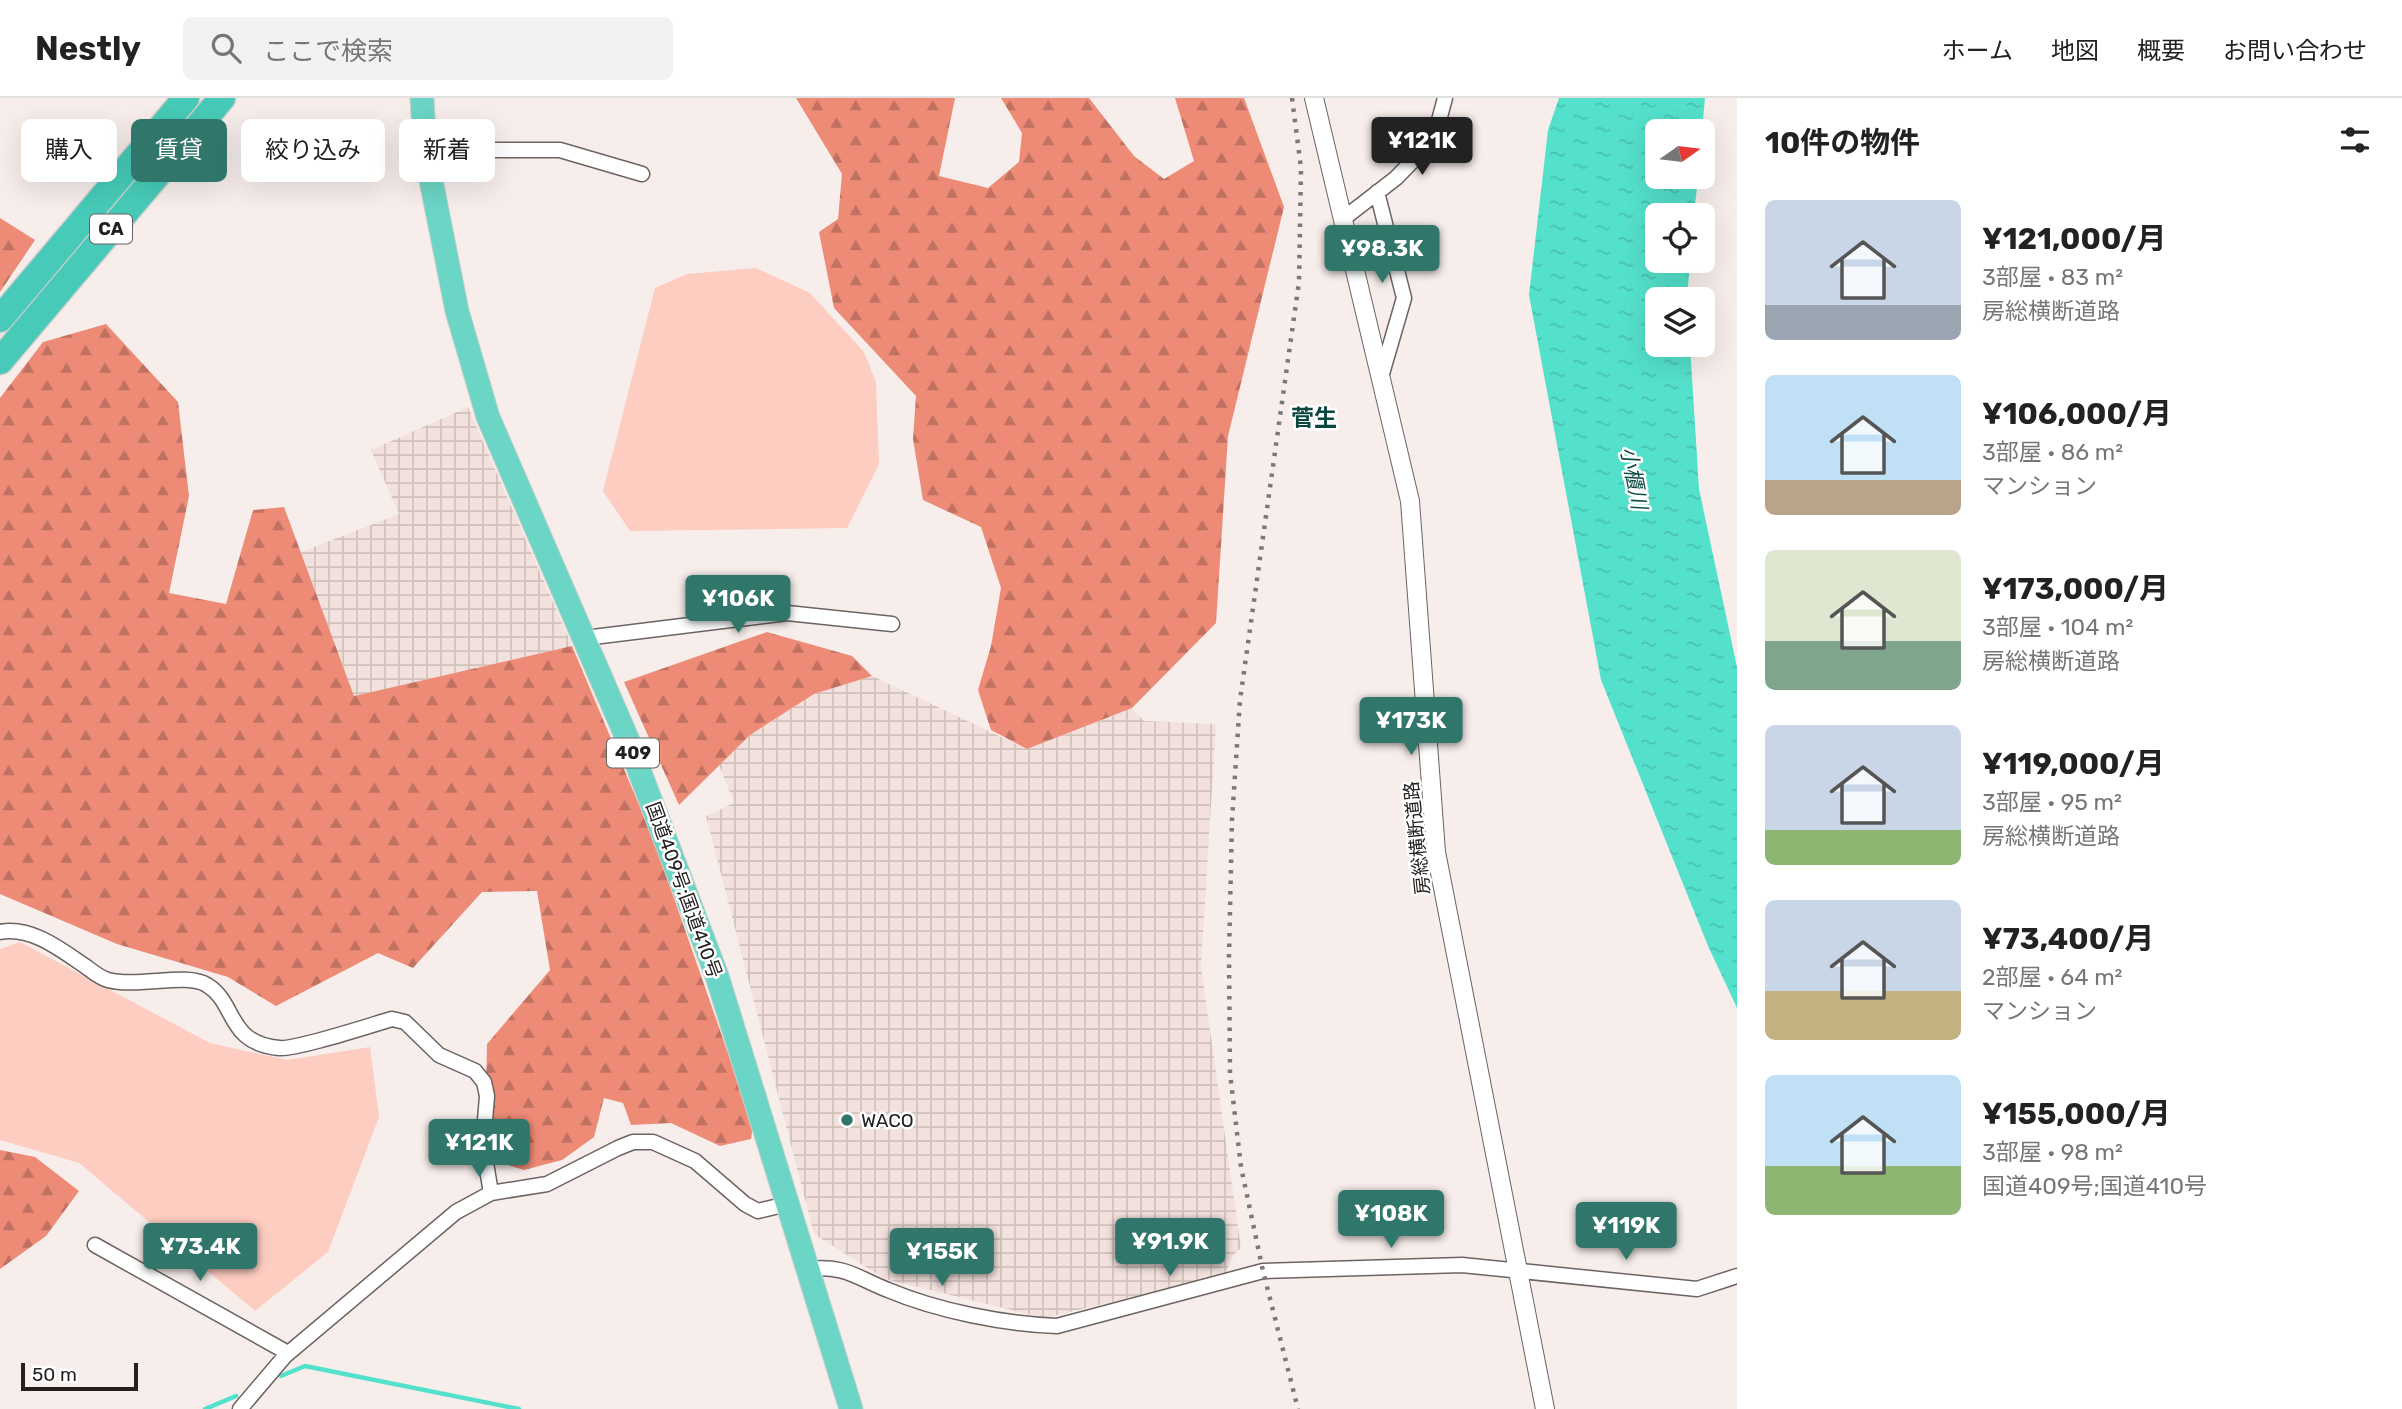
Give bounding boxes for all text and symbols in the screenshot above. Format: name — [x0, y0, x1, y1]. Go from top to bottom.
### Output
search box — [183, 17, 673, 80]
text: Nestly — [35, 29, 141, 68]
icon: search — [207, 29, 245, 67]
text: ここで検索 — [263, 36, 393, 67]
text: ホーム — [1942, 37, 2013, 65]
text: 地図 — [2051, 37, 2099, 65]
text: 概要 — [2137, 37, 2185, 65]
text: お問い合わせ — [2223, 37, 2367, 65]
pin: ¥121K — [1373, 118, 1471, 177]
chip: 購入 — [21, 119, 117, 182]
chip: 賃貸 — [131, 119, 227, 182]
chip: 絞り込み — [241, 119, 385, 182]
chip: 新着 — [399, 119, 495, 182]
north arrow — [1645, 119, 1715, 189]
map controls — [1645, 119, 1715, 357]
icon: filters — [2336, 121, 2374, 159]
text: 10件の物件 — [1765, 125, 1920, 161]
text: ¥121K — [1388, 126, 1456, 154]
button: locate — [1645, 203, 1715, 273]
road number: CA — [90, 214, 132, 244]
text: ¥121,000/月 — [1982, 221, 2167, 257]
pin: ¥98.3K — [1325, 226, 1439, 285]
icon: home — [1821, 228, 1905, 312]
text: ¥98.3K — [1341, 234, 1424, 262]
text: 3部屋 · 83 m² — [1982, 263, 2123, 291]
button: layers — [1645, 287, 1715, 357]
text: 房総横断道路 — [1982, 297, 2120, 325]
text: ¥106,000/月 — [1982, 396, 2172, 432]
icon: home — [1821, 403, 1905, 487]
district label: 菅生 — [1291, 404, 1337, 432]
text: 3部屋 · 86 m² — [1982, 438, 2123, 466]
water label: 小櫃川 — [1616, 445, 1653, 513]
text: マンション — [1982, 472, 2097, 500]
text: ¥173,000/月 — [1982, 571, 2169, 607]
pin: ¥106K — [689, 575, 787, 635]
icon: home — [1821, 578, 1905, 662]
text: ¥106K — [701, 584, 775, 612]
text: 3部屋 · 104 m² — [1982, 613, 2133, 641]
text: 房総横断道路 — [1982, 647, 2120, 675]
pin: ¥173K — [1362, 698, 1460, 757]
text: ¥173K — [1376, 706, 1446, 734]
road number: 409 — [607, 738, 659, 768]
text: ¥119,000/月 — [1982, 746, 2165, 782]
icon: home — [1821, 753, 1905, 837]
street label: 房総横断道路 — [1400, 780, 1434, 896]
text: 3部屋 · 95 m² — [1982, 788, 2122, 816]
street label: 国道409号;国道410号 — [641, 799, 727, 981]
text: 房総横断道路 — [1982, 822, 2120, 850]
text: ¥73,400/月 — [1982, 921, 2154, 957]
icon: home — [1821, 928, 1905, 1012]
text: 2部屋 · 64 m² — [1982, 963, 2122, 991]
text: マンション — [1982, 997, 2097, 1025]
text: ¥155,000/月 — [1982, 1096, 2171, 1132]
icon: home — [1821, 1103, 1905, 1187]
place label: WACO — [861, 1109, 914, 1132]
marker: WACO — [839, 1112, 855, 1128]
pin: ¥121K — [430, 1119, 528, 1179]
text: ¥121K — [445, 1128, 513, 1156]
text: 3部屋 · 98 m² — [1982, 1138, 2123, 1166]
text: 国道409号;国道410号 — [1982, 1172, 2207, 1200]
pin: ¥108K — [1342, 1190, 1440, 1250]
text: ¥108K — [1354, 1199, 1428, 1227]
pin: ¥119K — [1577, 1202, 1675, 1262]
text: ¥119K — [1592, 1211, 1660, 1239]
pin: ¥91.9K — [1113, 1218, 1227, 1278]
pin: ¥73.4K — [143, 1224, 257, 1283]
text: ¥91.9K — [1131, 1227, 1209, 1255]
pin: ¥155K — [893, 1228, 991, 1288]
text: ¥73.4K — [159, 1232, 241, 1260]
text: ¥155K — [906, 1237, 978, 1265]
scale bar — [21, 1360, 138, 1392]
text: 50 m — [32, 1363, 77, 1386]

